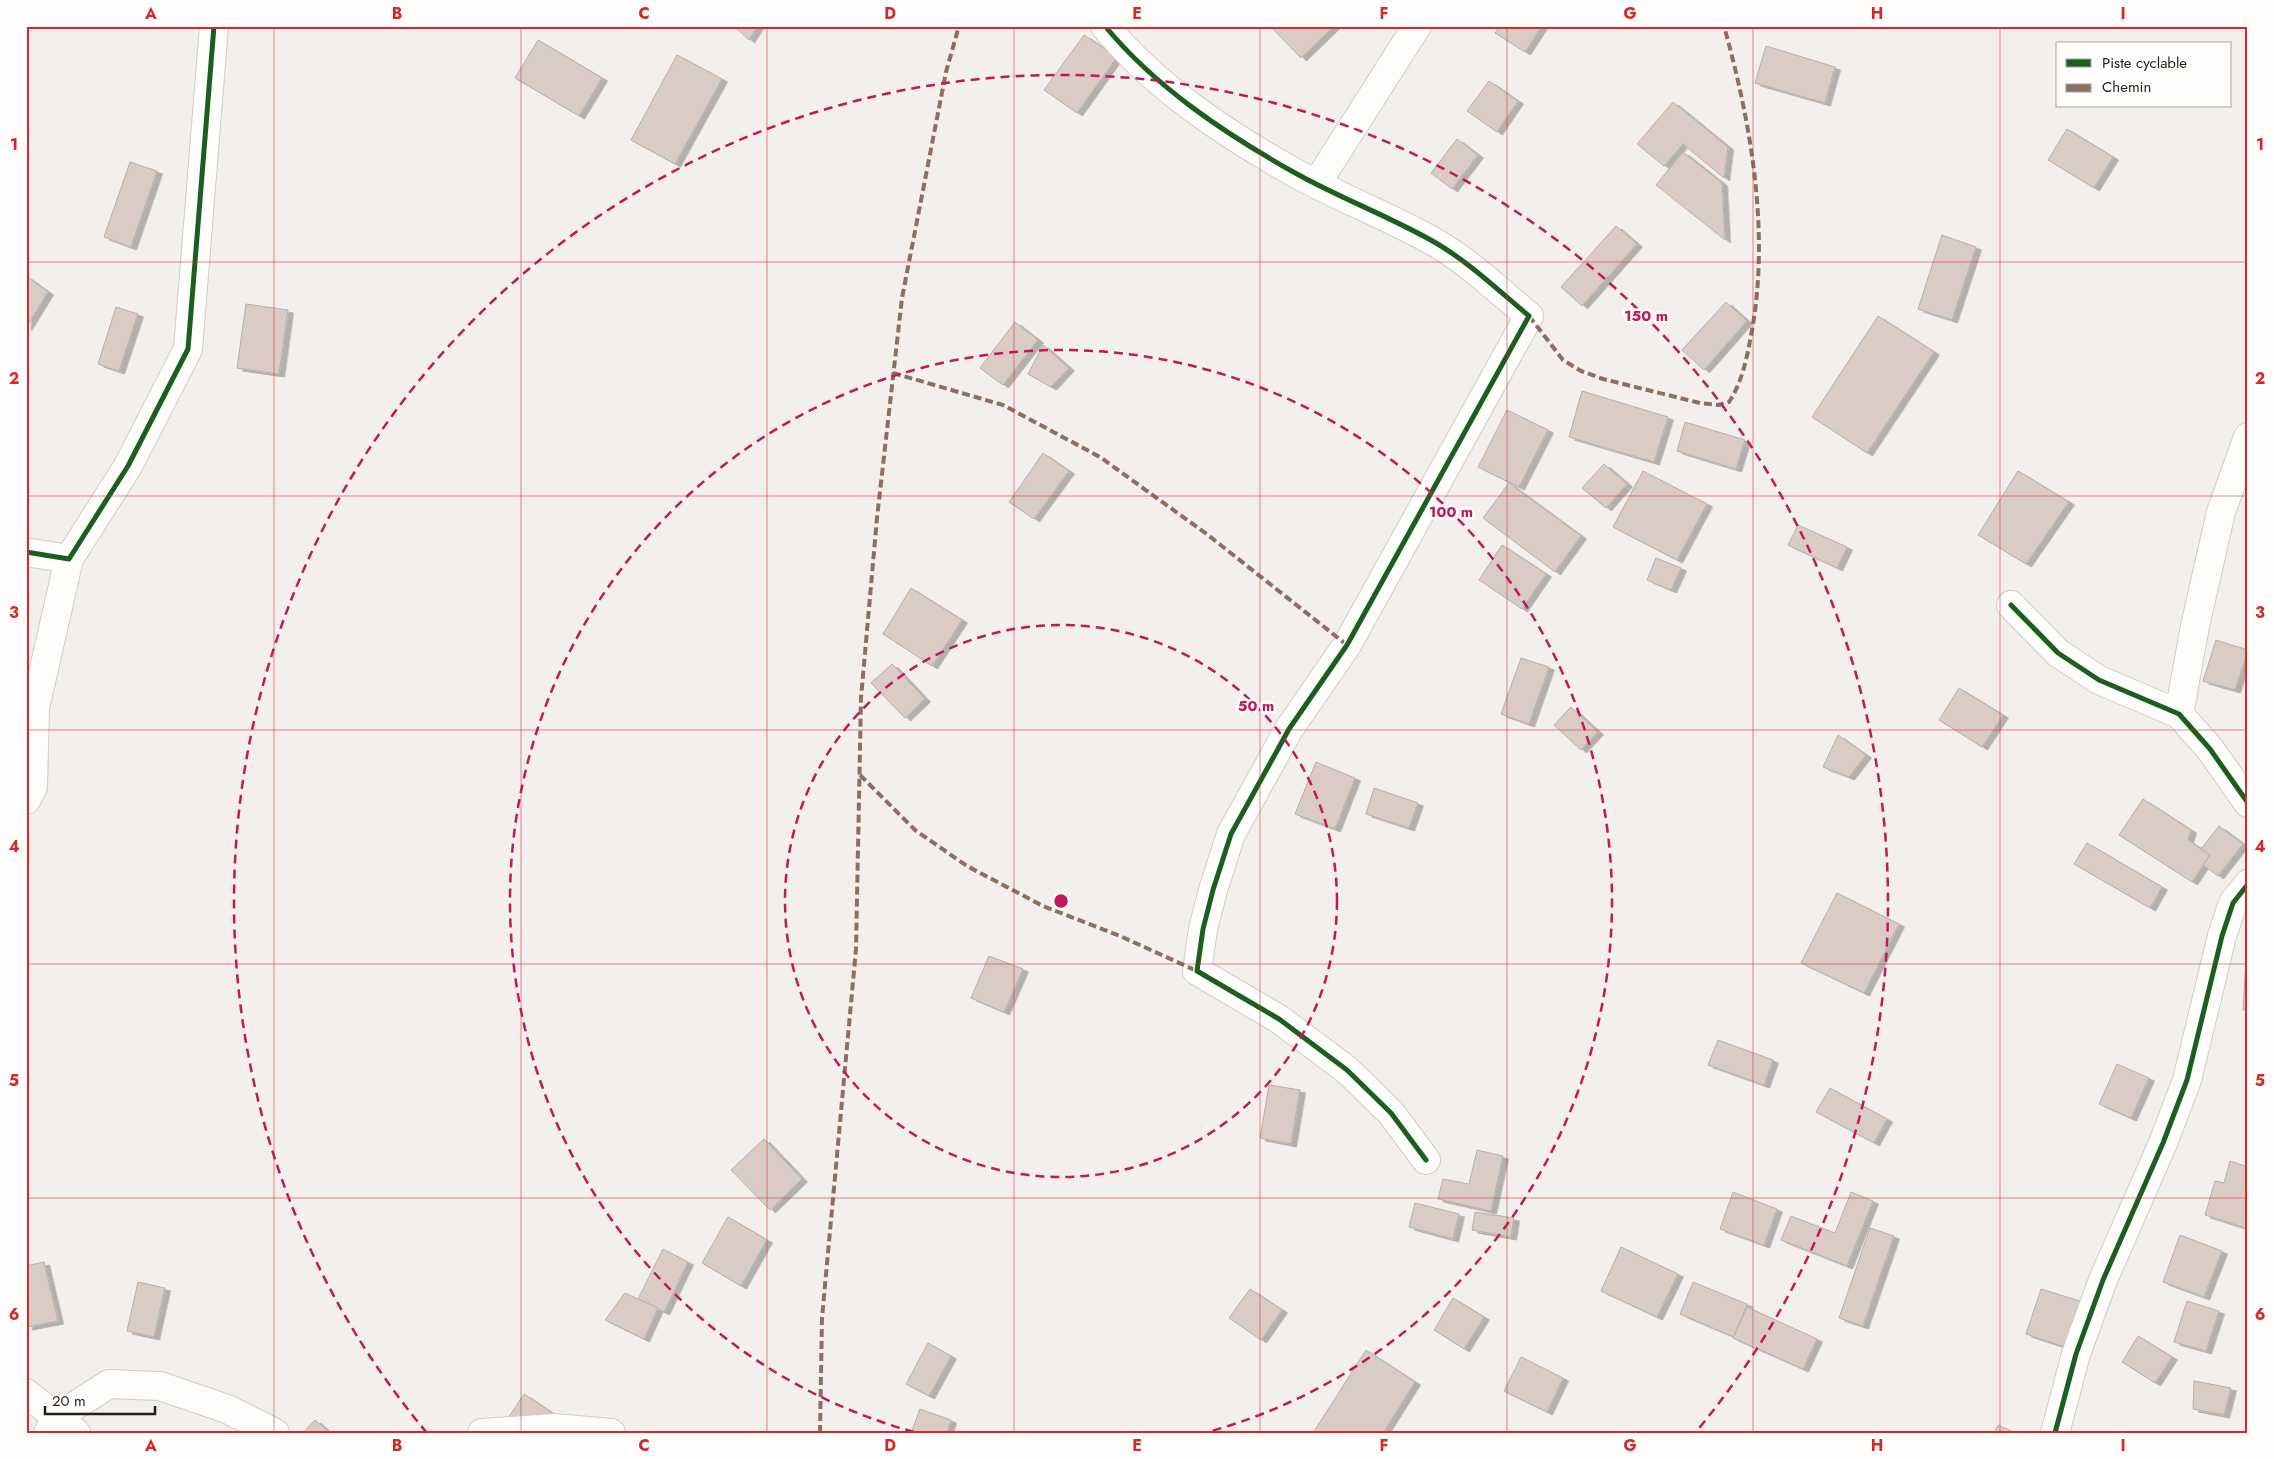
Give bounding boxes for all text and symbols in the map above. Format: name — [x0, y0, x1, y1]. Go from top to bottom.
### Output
text: A — [144, 2, 157, 25]
text: B — [392, 2, 402, 25]
text: C — [638, 2, 650, 25]
text: D — [884, 2, 896, 25]
text: E — [1132, 2, 1142, 25]
text: F — [1380, 2, 1388, 25]
text: G — [1623, 2, 1637, 25]
text: H — [1871, 2, 1883, 25]
text: I — [2120, 2, 2126, 25]
legend — [2056, 42, 2232, 108]
text: Piste cyclable — [2102, 52, 2187, 74]
text: Chemin — [2102, 76, 2151, 98]
text: 1 — [10, 133, 18, 156]
text: 1 — [2256, 133, 2264, 156]
text: 150 m — [1624, 305, 1668, 327]
text: 2 — [9, 367, 19, 390]
text: 2 — [2255, 367, 2265, 390]
text: 100 m — [1429, 501, 1473, 523]
text: 3 — [9, 601, 19, 624]
text: 3 — [2255, 601, 2265, 624]
text: 50 m — [1238, 695, 1274, 717]
text: 4 — [8, 835, 20, 858]
text: 4 — [2254, 835, 2266, 858]
centre of rings — [1052, 892, 1070, 910]
text: 5 — [9, 1069, 19, 1092]
text: 5 — [2255, 1069, 2265, 1092]
text: 6 — [9, 1303, 19, 1326]
text: 6 — [2255, 1303, 2265, 1326]
scale bar — [45, 1384, 155, 1416]
text: 20 m — [52, 1390, 86, 1412]
text: A — [144, 1434, 157, 1457]
text: B — [392, 1434, 402, 1457]
text: C — [638, 1434, 650, 1457]
text: D — [884, 1434, 896, 1457]
text: E — [1132, 1434, 1142, 1457]
text: F — [1380, 1434, 1388, 1457]
text: G — [1623, 1434, 1637, 1457]
text: H — [1871, 1434, 1883, 1457]
text: I — [2120, 1434, 2126, 1457]

